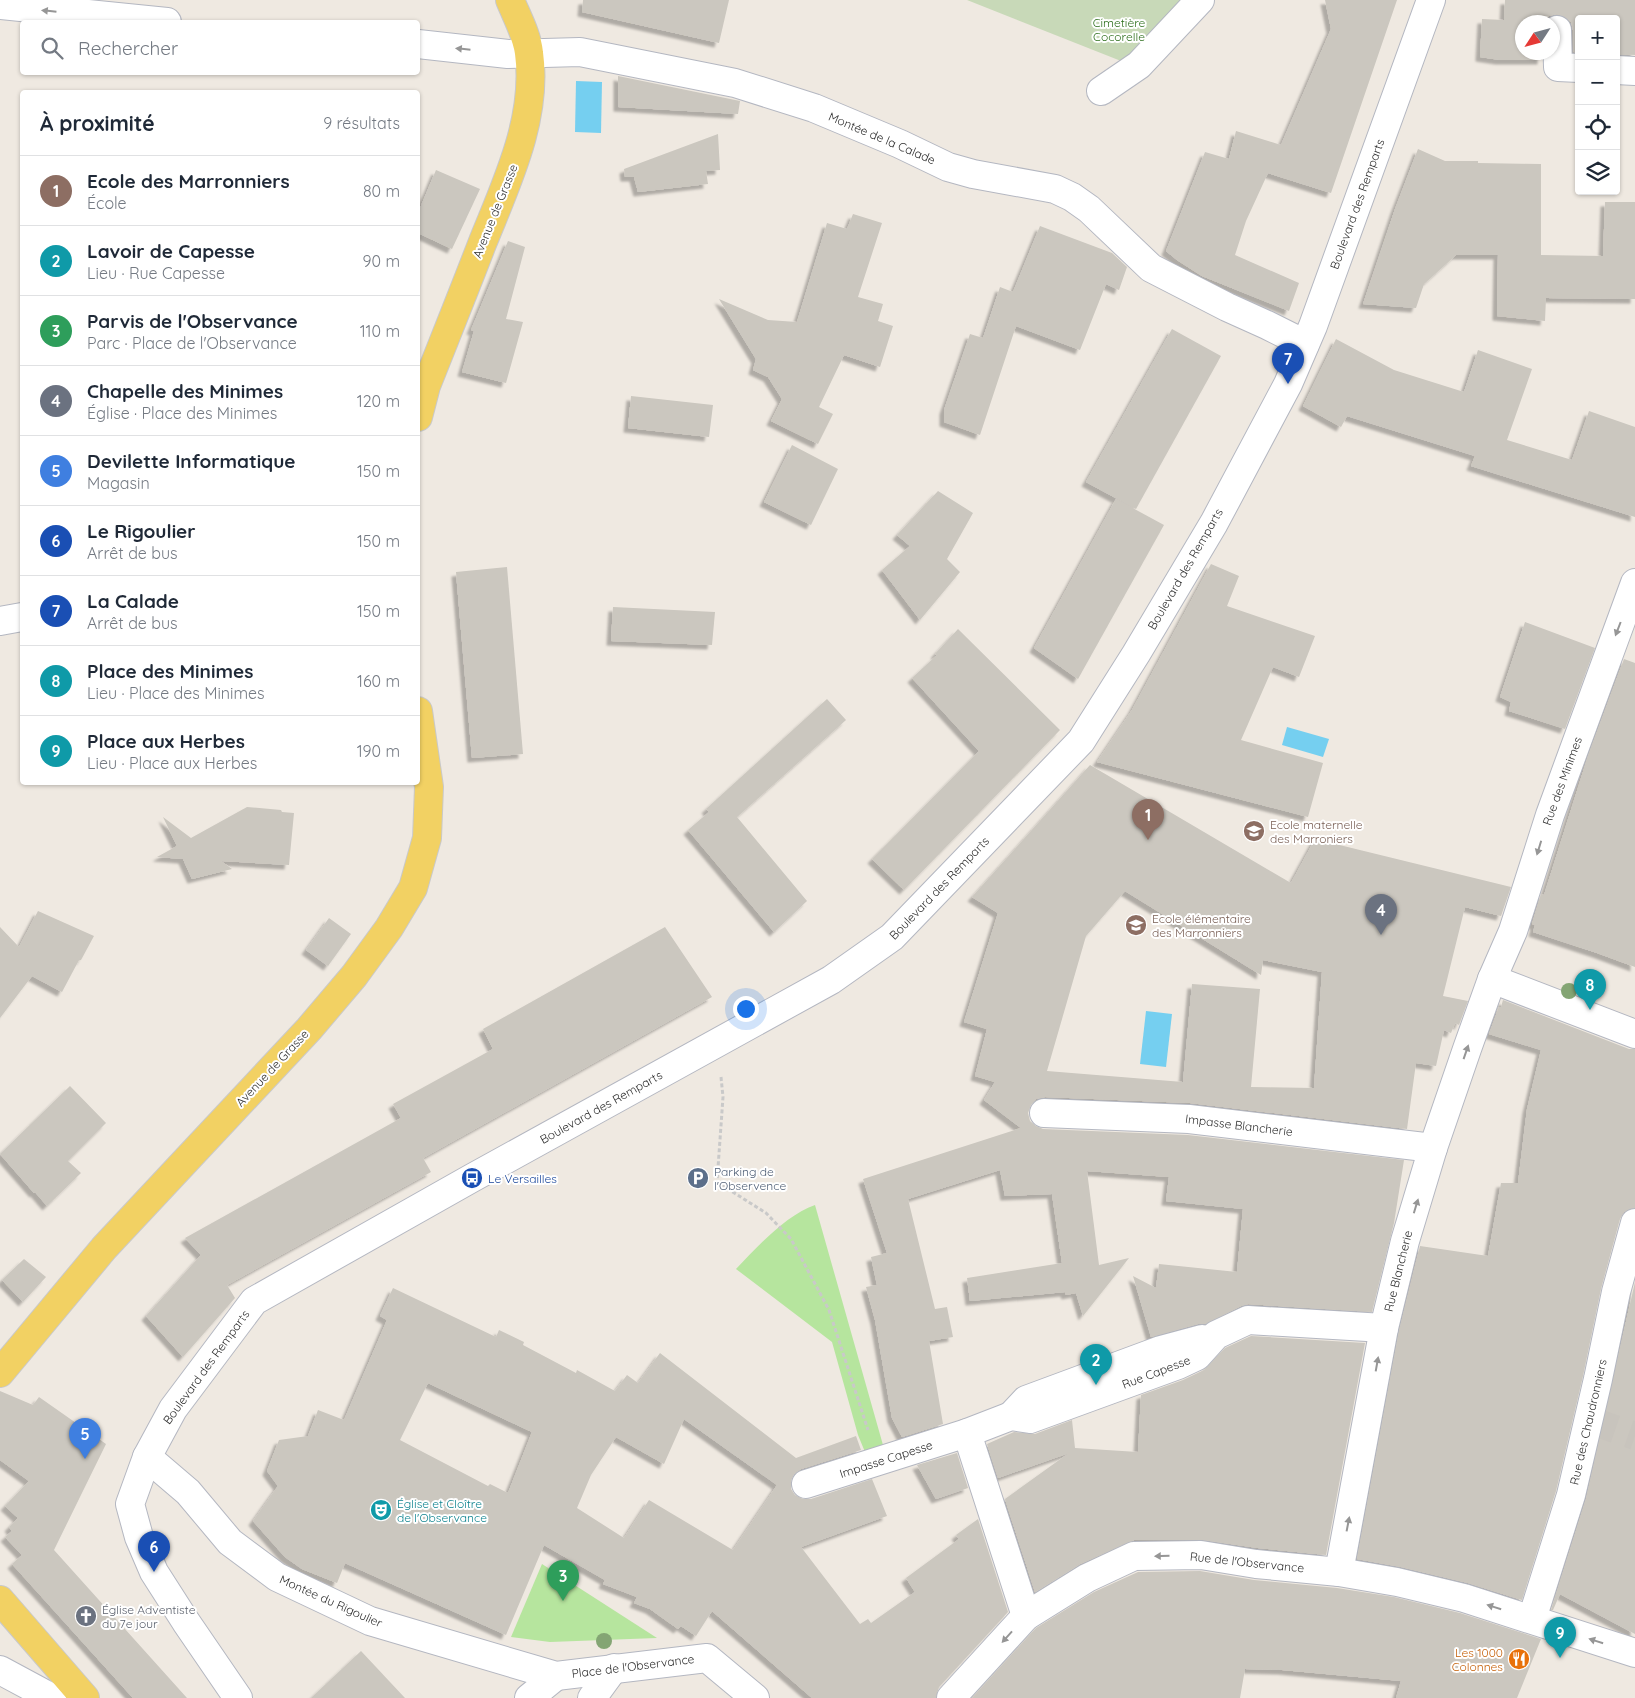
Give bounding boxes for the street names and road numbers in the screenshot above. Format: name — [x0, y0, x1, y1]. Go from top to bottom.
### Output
street label: Montée de la Calade — [826, 109, 938, 167]
street label: Boulevard des Remparts — [1326, 136, 1388, 271]
street label: Avenue de Grasse — [469, 162, 521, 260]
street label: Boulevard des Remparts — [1144, 505, 1226, 632]
street label: Rue des Minimes — [1539, 734, 1585, 827]
street label: Boulevard des Remparts — [886, 833, 992, 943]
street label: Avenue de Grasse — [232, 1026, 312, 1110]
street label: Boulevard des Remparts — [537, 1067, 665, 1147]
street label: Impasse Blancherie — [1184, 1111, 1294, 1139]
street label: Rue Blancherie — [1381, 1229, 1415, 1313]
street label: Boulevard des Remparts — [160, 1307, 253, 1427]
street label: Rue Capesse — [1120, 1352, 1192, 1392]
street label: Rue des Chaudronniers — [1566, 1357, 1610, 1486]
street label: Impasse Capesse — [838, 1437, 935, 1481]
street label: Rue de l'Observance — [1189, 1549, 1305, 1575]
street label: Montée du Rigoulier — [277, 1572, 385, 1631]
street label: Place de l'Observance — [571, 1651, 695, 1681]

